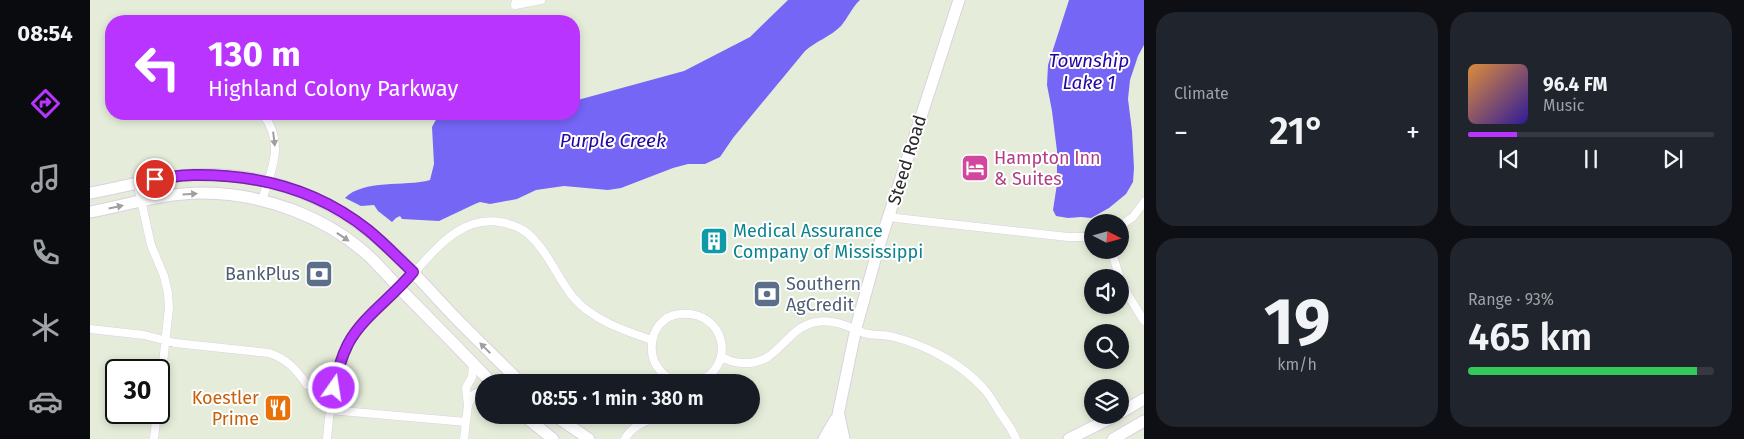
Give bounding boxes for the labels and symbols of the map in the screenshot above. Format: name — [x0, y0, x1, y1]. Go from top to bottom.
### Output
water label: Township Lake 1 — [1049, 49, 1129, 94]
street label: Steed Road — [883, 112, 931, 208]
water label: Purple Creek — [560, 129, 666, 152]
one-way arrow — [270, 132, 278, 148]
place label: Hampton Inn & Suites — [994, 147, 1101, 190]
hotel icon: Hampton Inn & Suites — [960, 153, 990, 183]
pin — [134, 158, 176, 200]
one-way arrow — [182, 190, 198, 198]
one-way arrow — [108, 203, 124, 211]
north arrow — [1084, 214, 1129, 259]
place label: Medical Assurance Company of Mississippi — [733, 220, 923, 263]
building icon: Medical Assurance Company of Mississippi — [699, 226, 729, 256]
one-way arrow — [336, 233, 350, 242]
bank icon: BankPlus — [304, 259, 334, 289]
place label: BankPlus — [225, 263, 300, 285]
place label: Southern AgCredit — [786, 273, 861, 316]
bank icon: Southern AgCredit — [752, 279, 782, 309]
one-way arrow — [479, 342, 491, 354]
speed limit sign: 30 — [105, 359, 170, 424]
position arrow — [307, 361, 359, 413]
place label: Koestler Prime — [192, 387, 259, 430]
restaurant icon: Koestler Prime — [263, 393, 293, 423]

